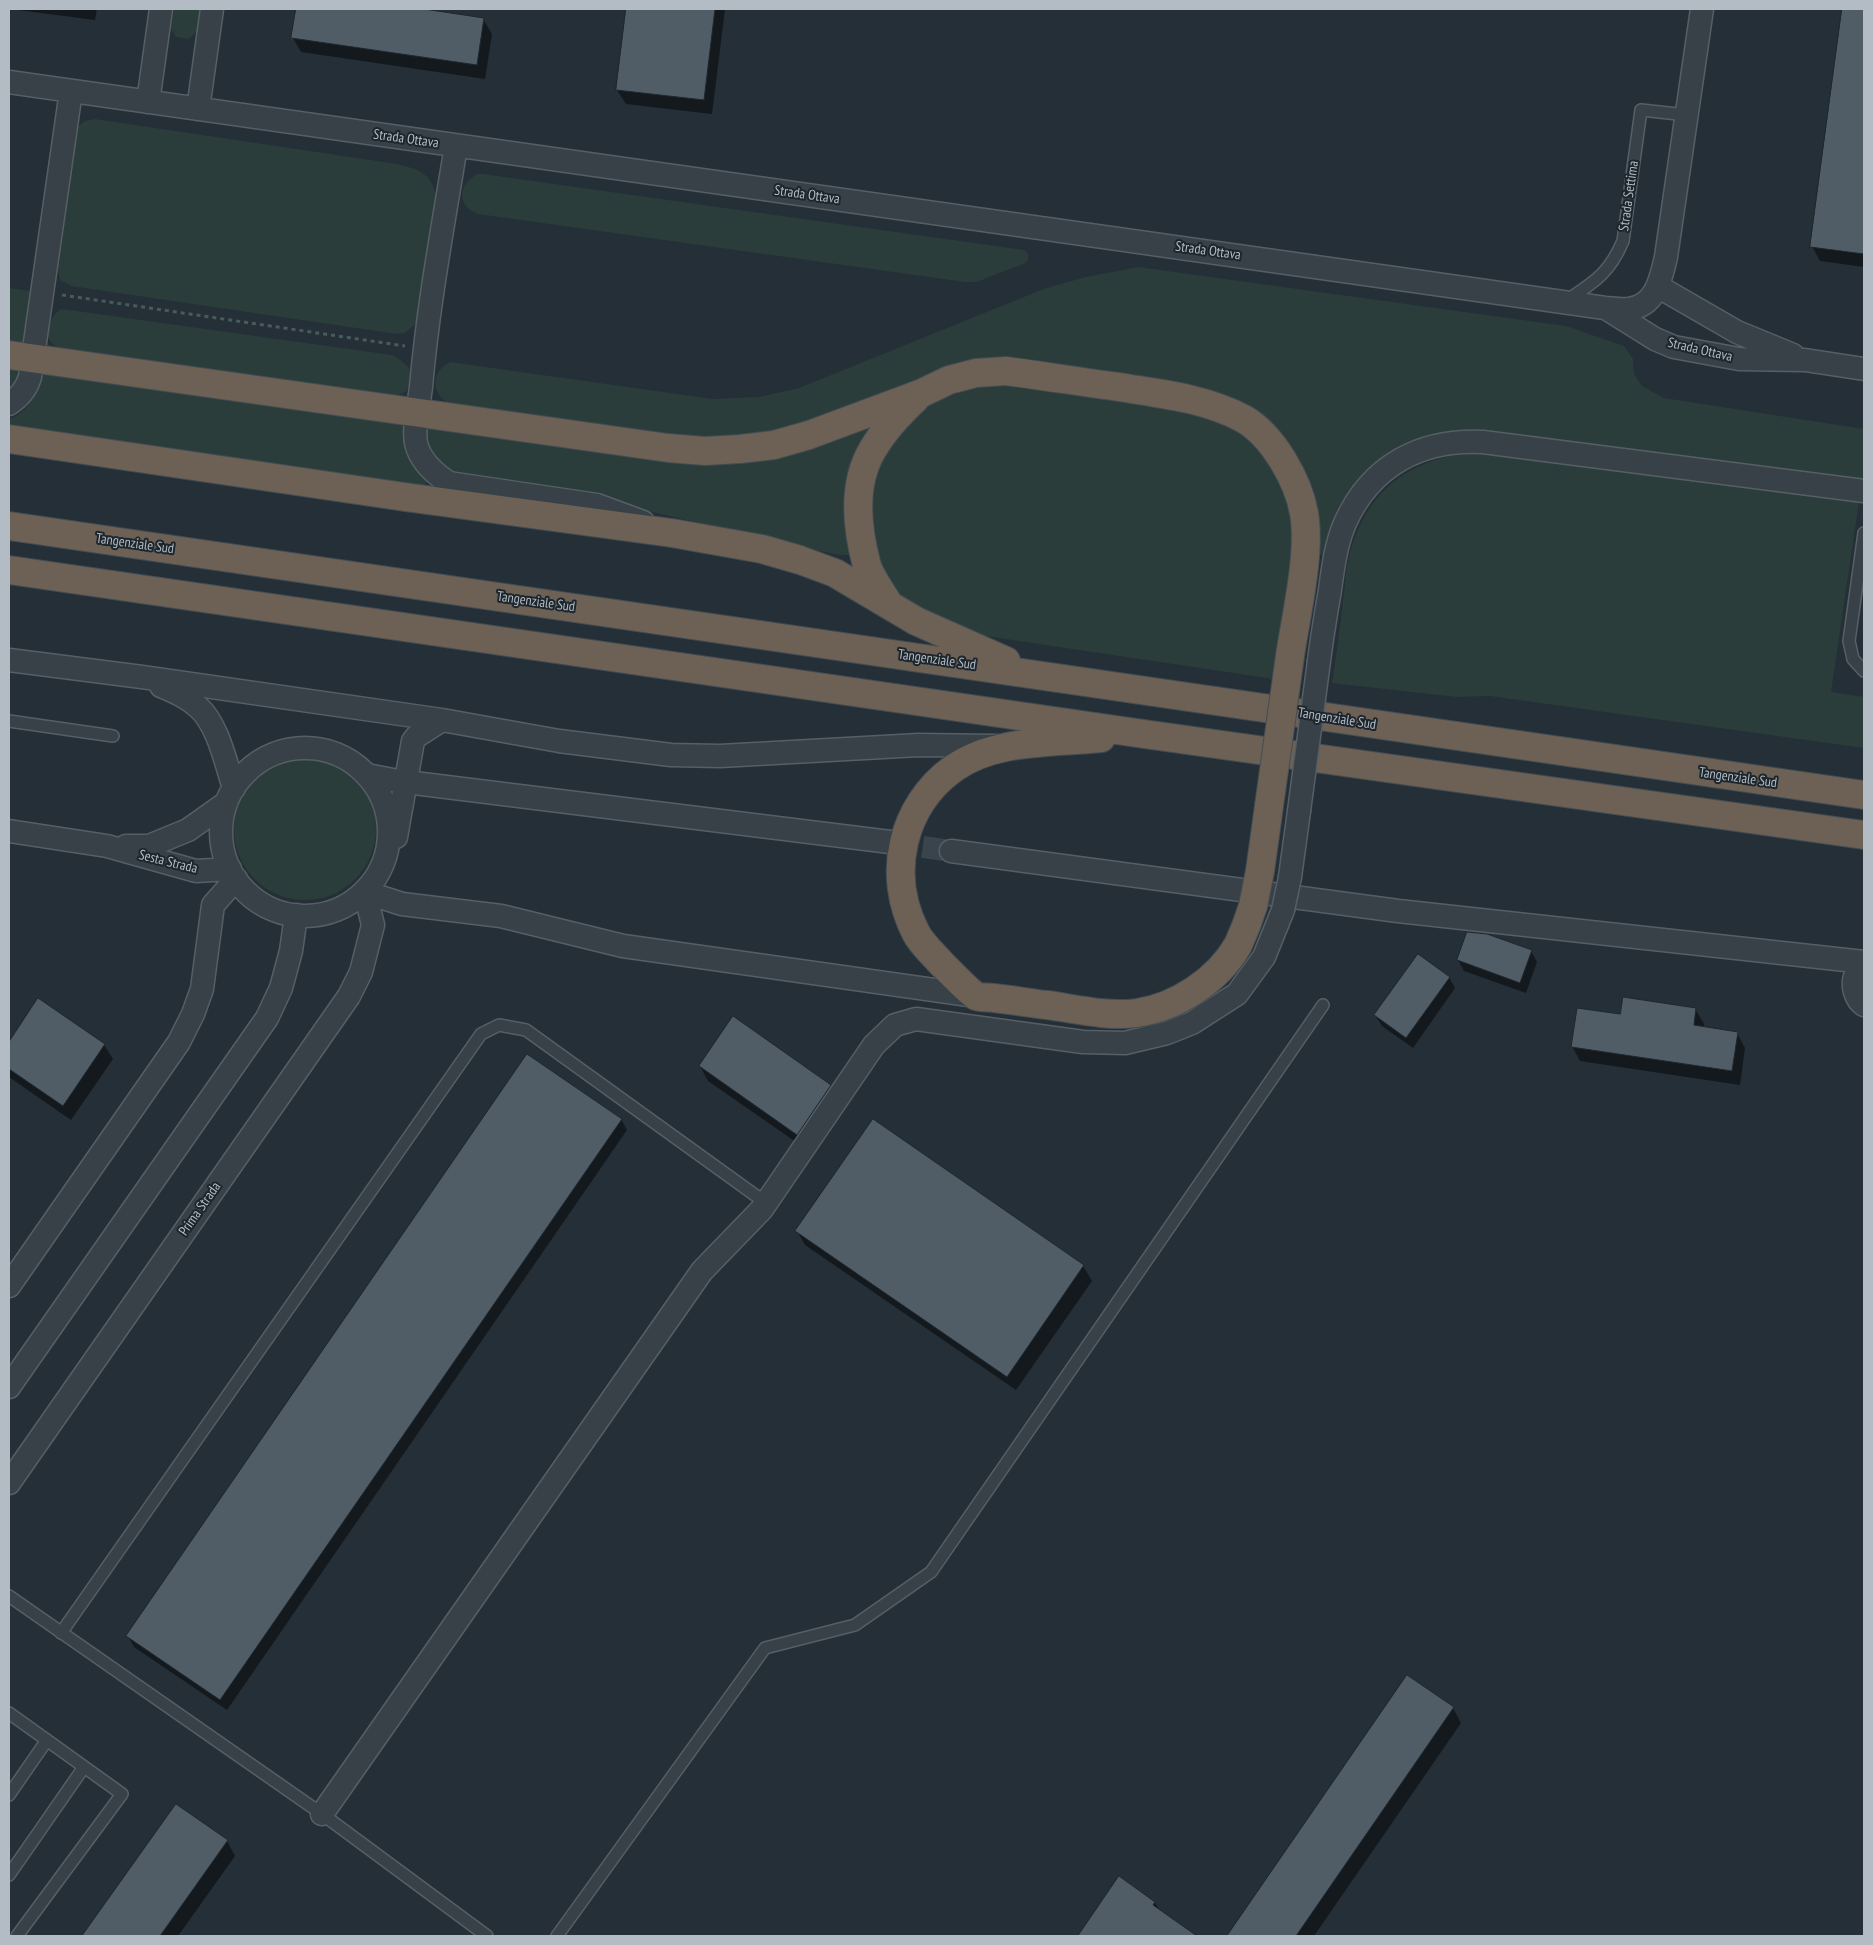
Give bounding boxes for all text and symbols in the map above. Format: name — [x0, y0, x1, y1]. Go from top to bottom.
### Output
street label: Strada Ottava — [372, 126, 440, 152]
street label: Strada Settima — [1616, 160, 1642, 232]
street label: Strada Ottava — [773, 182, 841, 208]
street label: Strada Ottava — [1174, 238, 1242, 264]
street label: Strada Ottava — [1666, 334, 1734, 366]
street label: Tangenziale Sud — [95, 530, 175, 558]
street label: Tangenziale Sud — [496, 588, 576, 616]
street label: Tangenziale Sud — [897, 646, 977, 674]
street label: Tangenziale Sud — [1297, 705, 1377, 733]
street label: Tangenziale Sud — [1698, 764, 1778, 792]
street label: Sesta Strada — [137, 847, 199, 877]
street label: Prima Strada — [176, 1179, 224, 1239]

